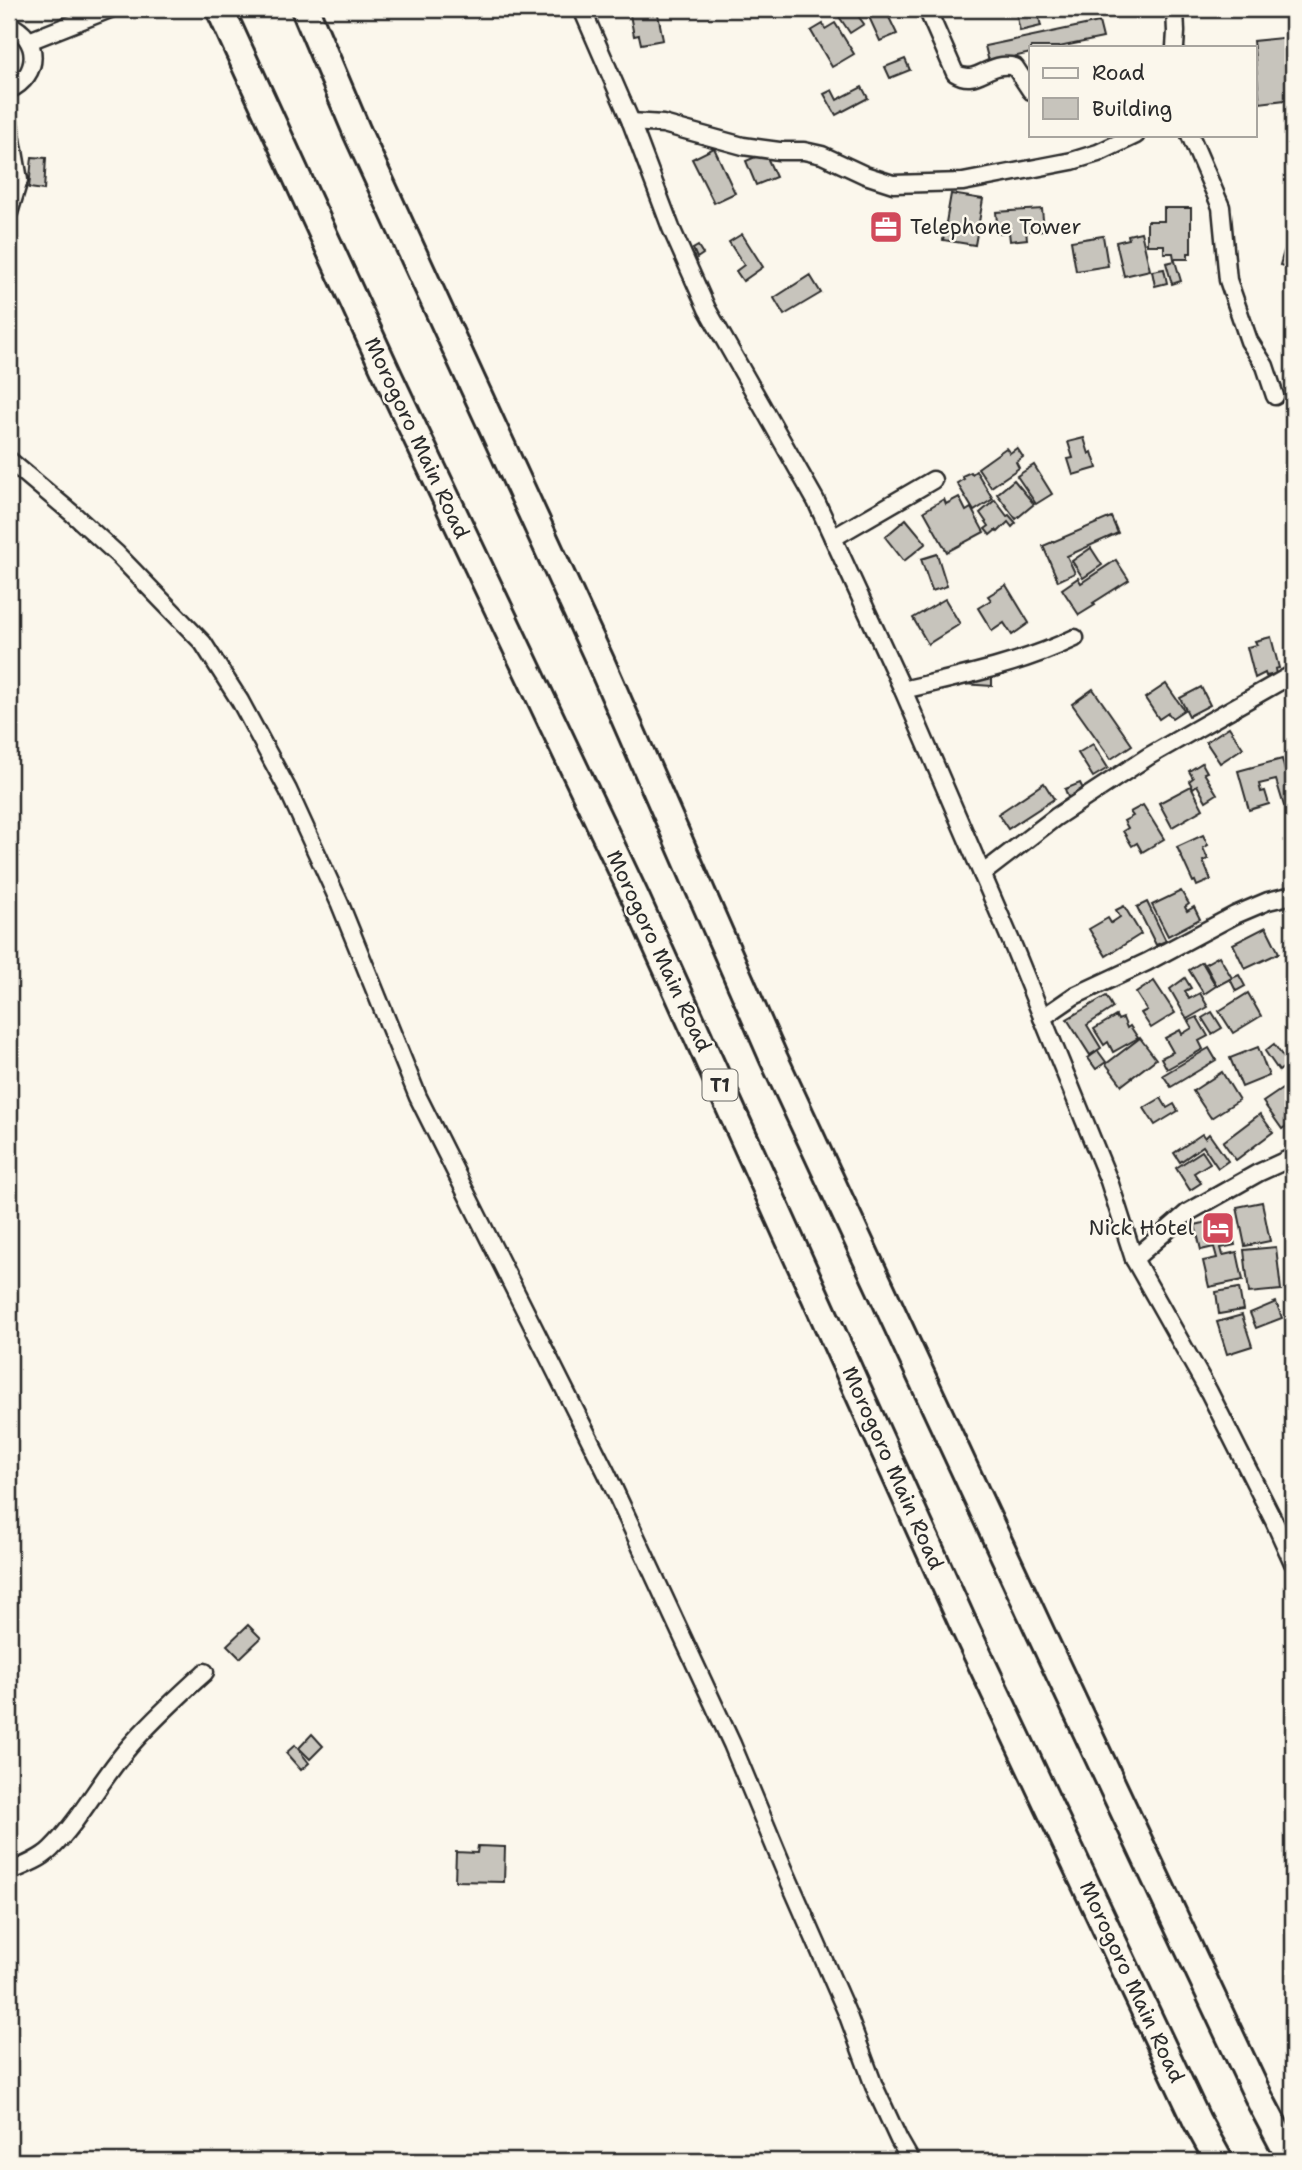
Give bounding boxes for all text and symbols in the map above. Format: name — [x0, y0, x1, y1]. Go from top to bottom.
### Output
legend — [1029, 46, 1256, 136]
text: Road — [1092, 59, 1145, 87]
text: Building — [1092, 95, 1172, 123]
office icon: Telephone Tower — [867, 208, 905, 246]
place label: Telephone Tower — [910, 213, 1082, 241]
street label: Morogoro Main Road — [358, 333, 476, 543]
street label: Morogoro Main Road — [600, 846, 718, 1056]
road number: T1 — [702, 1070, 738, 1100]
hotel icon: Nick Hotel — [1199, 1209, 1237, 1247]
place label: Nick Hotel — [1089, 1214, 1195, 1242]
street label: Morogoro Main Road — [836, 1362, 950, 1574]
street label: Morogoro Main Road — [1073, 1877, 1191, 2087]

